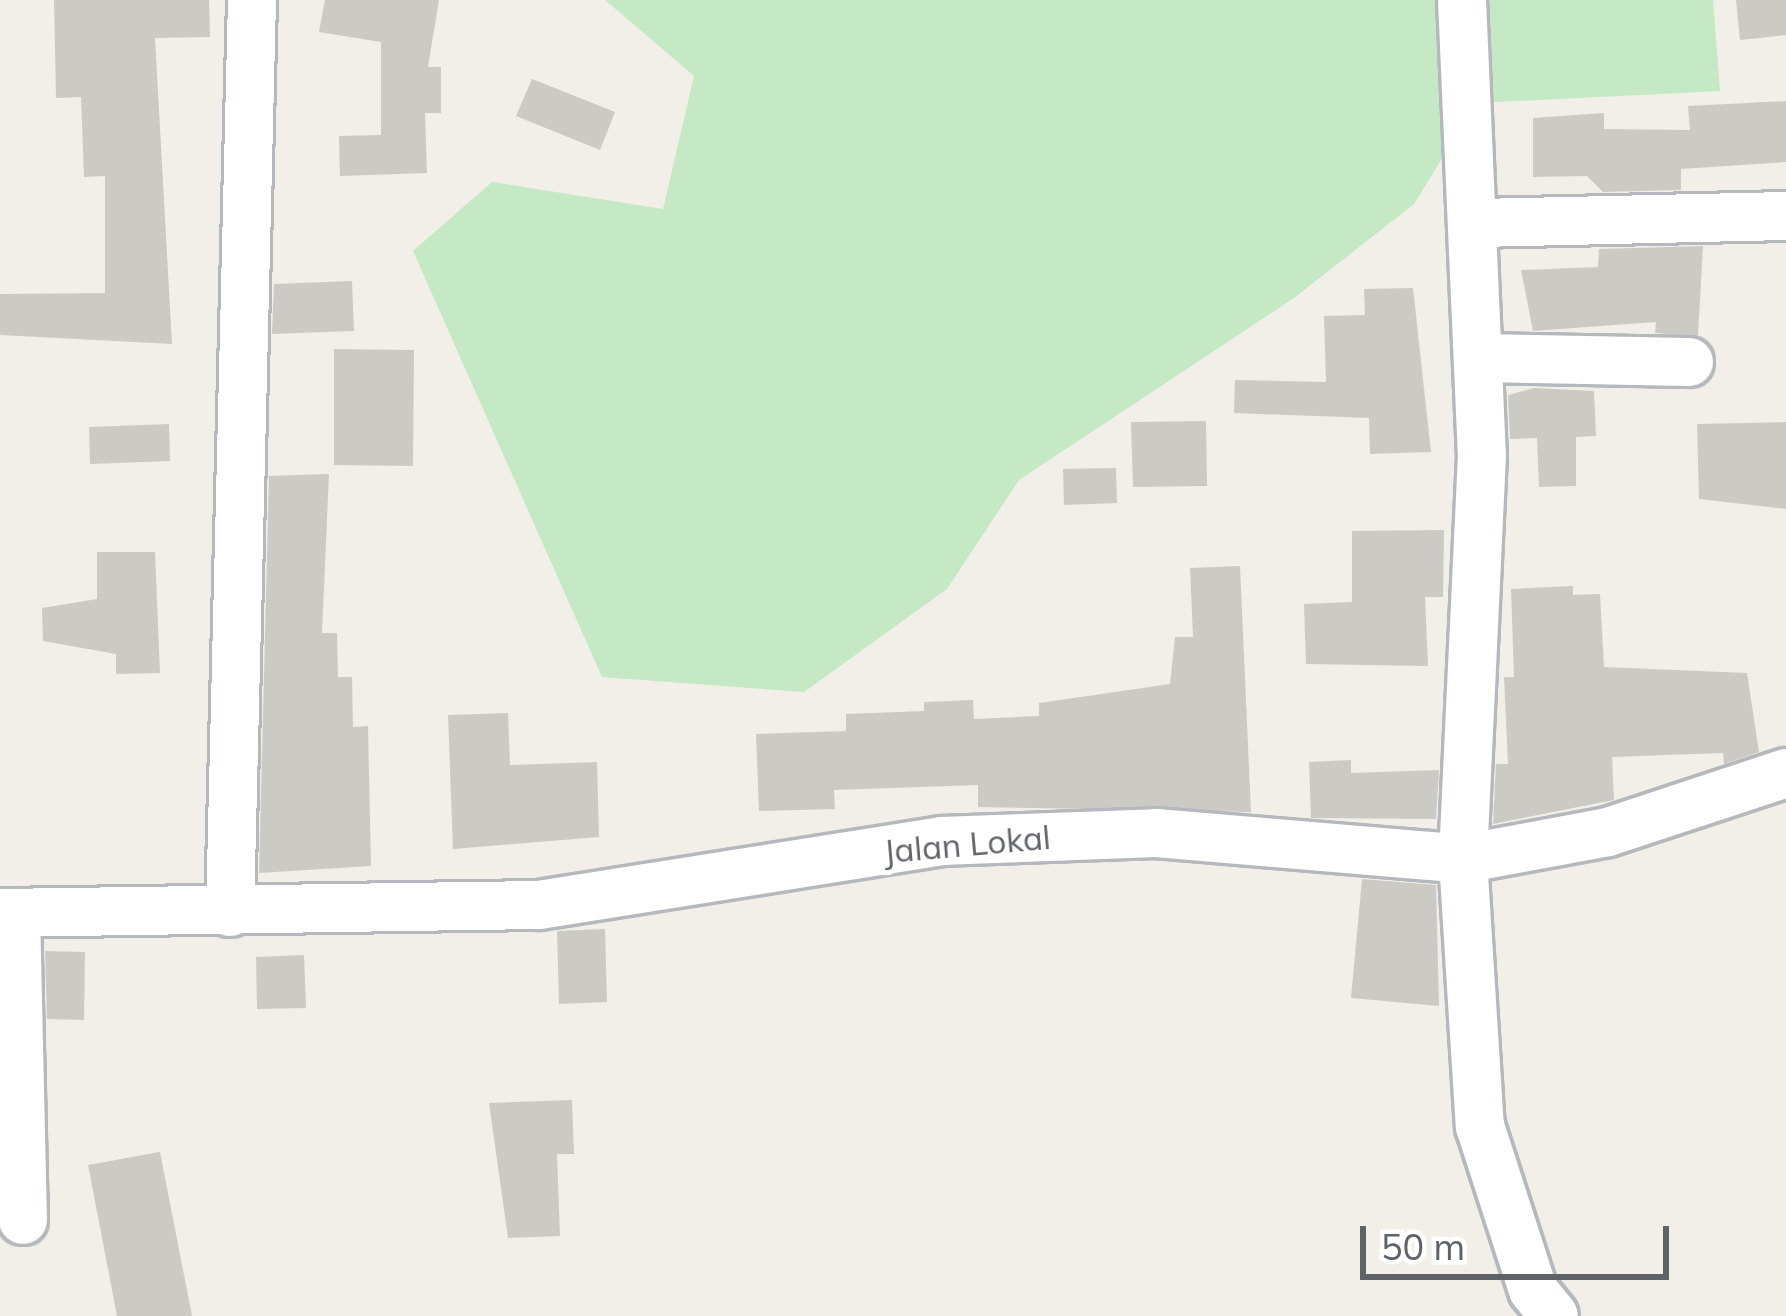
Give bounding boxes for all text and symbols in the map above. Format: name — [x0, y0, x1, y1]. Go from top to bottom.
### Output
street label: Jalan Lokal — [882, 817, 1052, 871]
scale bar — [1366, 1202, 1675, 1276]
text: 50 m — [1381, 1224, 1465, 1269]

